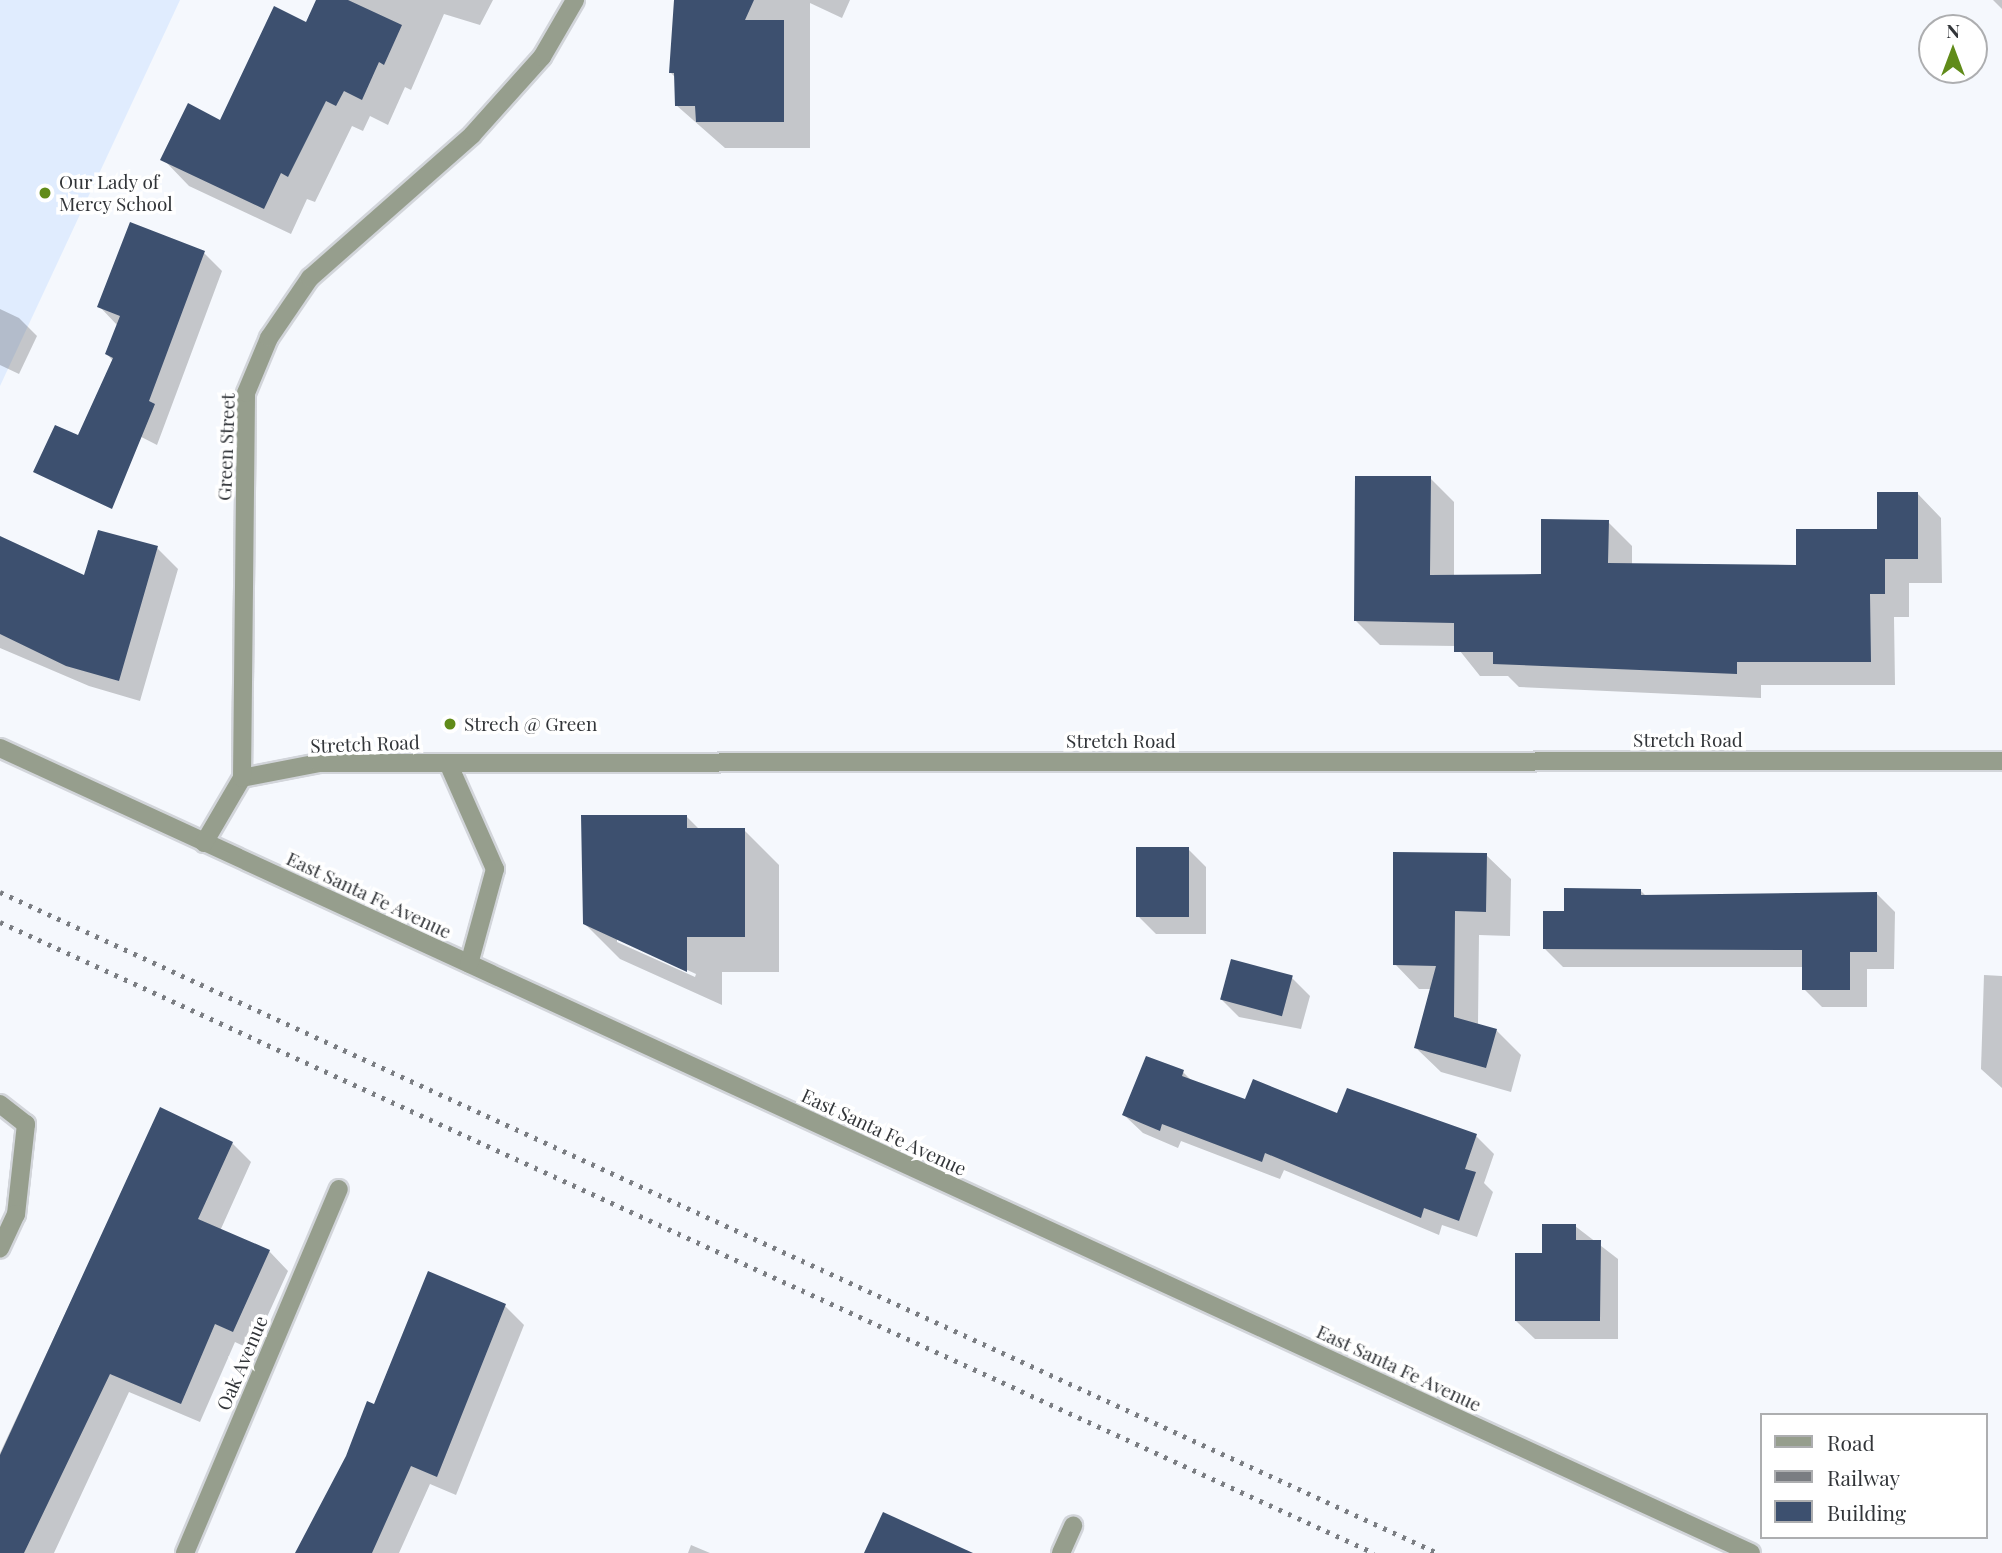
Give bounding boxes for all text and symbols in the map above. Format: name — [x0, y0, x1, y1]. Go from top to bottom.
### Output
north arrow — [1918, 14, 1988, 84]
text: N — [1946, 17, 1960, 43]
place label: Our Lady of Mercy School — [59, 171, 173, 215]
marker: Our Lady of Mercy School — [37, 185, 53, 201]
street label: Green Street — [213, 393, 239, 501]
place label: Strech @ Green — [464, 713, 597, 735]
marker: Strech @ Green — [442, 716, 458, 732]
street label: Stretch Road — [1633, 729, 1743, 751]
street label: Stretch Road — [1066, 730, 1176, 752]
street label: Stretch Road — [310, 731, 420, 757]
street label: East Santa Fe Avenue — [282, 847, 456, 943]
street label: East Santa Fe Avenue — [797, 1084, 971, 1180]
street label: Oak Avenue — [212, 1312, 272, 1414]
street label: East Santa Fe Avenue — [1312, 1320, 1486, 1416]
legend — [1760, 1413, 1988, 1539]
text: Road — [1827, 1428, 1875, 1456]
text: Railway — [1827, 1463, 1900, 1491]
text: Building — [1827, 1498, 1906, 1526]

